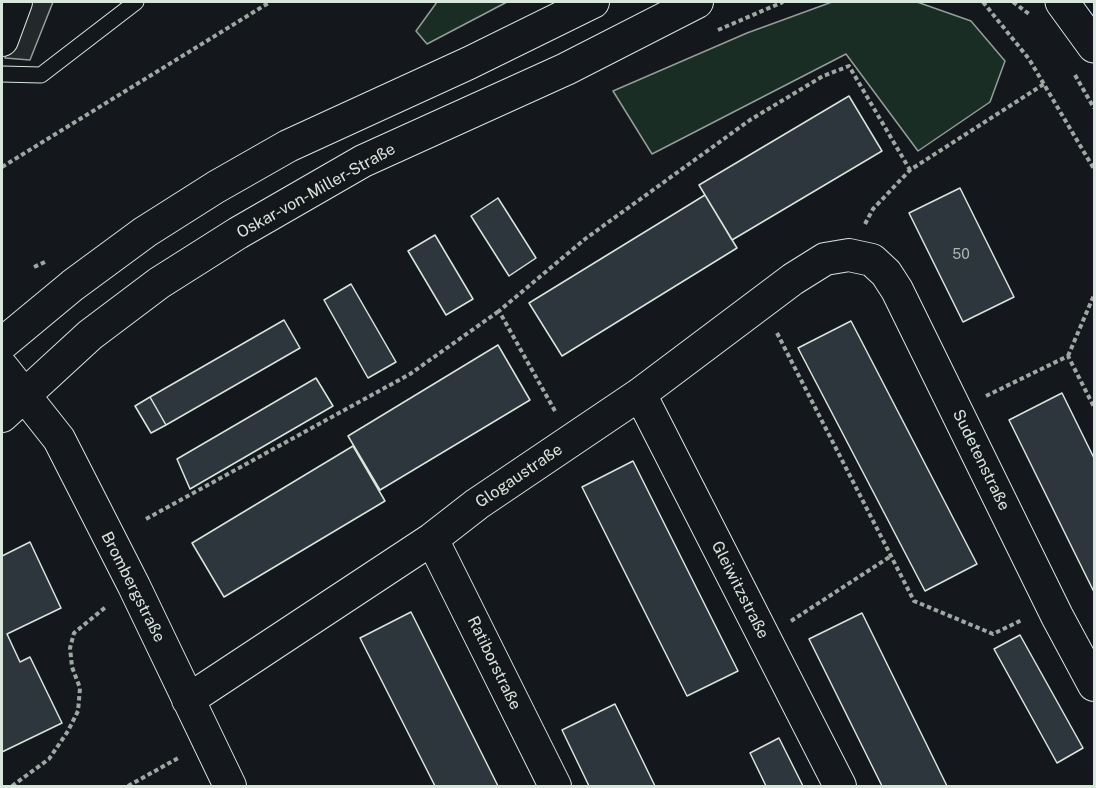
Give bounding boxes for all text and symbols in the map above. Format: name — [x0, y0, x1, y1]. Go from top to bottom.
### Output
street label: Oskar-von-Miller-Straße — [233, 139, 399, 243]
house number: 50 — [952, 247, 970, 263]
street label: Sudetenstraße — [948, 406, 1014, 514]
street label: Glogaustraße — [472, 440, 566, 512]
street label: Brombergstraße — [97, 529, 169, 645]
street label: Gleiwitzstraße — [707, 538, 773, 642]
street label: Ratiborstraße — [463, 613, 525, 713]

